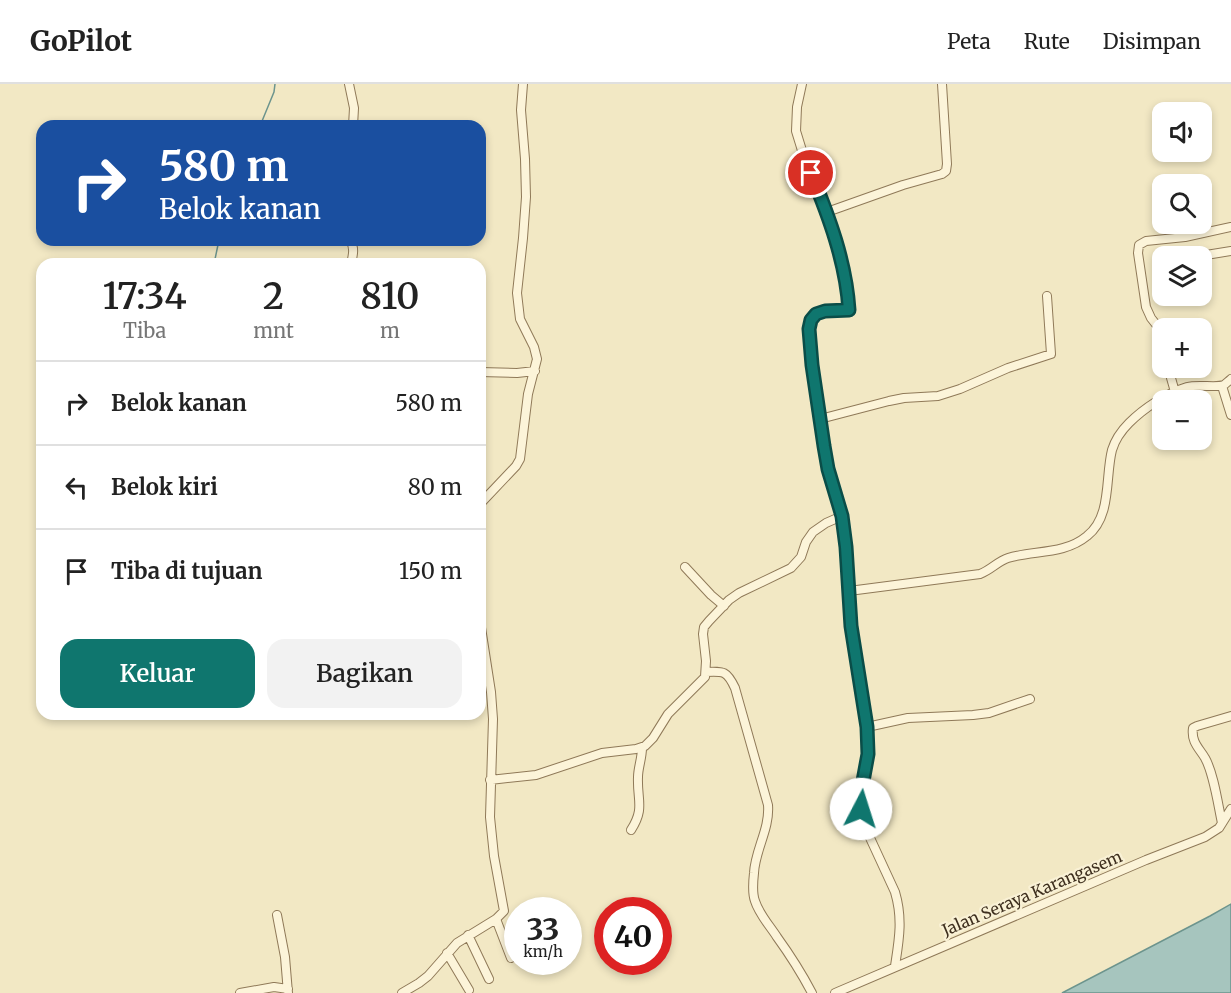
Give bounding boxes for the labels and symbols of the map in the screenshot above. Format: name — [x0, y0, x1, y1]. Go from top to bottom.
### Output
pin — [785, 147, 836, 198]
position arrow — [829, 777, 893, 841]
street label: Jalan Seraya Karangasem — [938, 846, 1125, 940]
speed limit sign: 40 — [594, 897, 672, 975]

